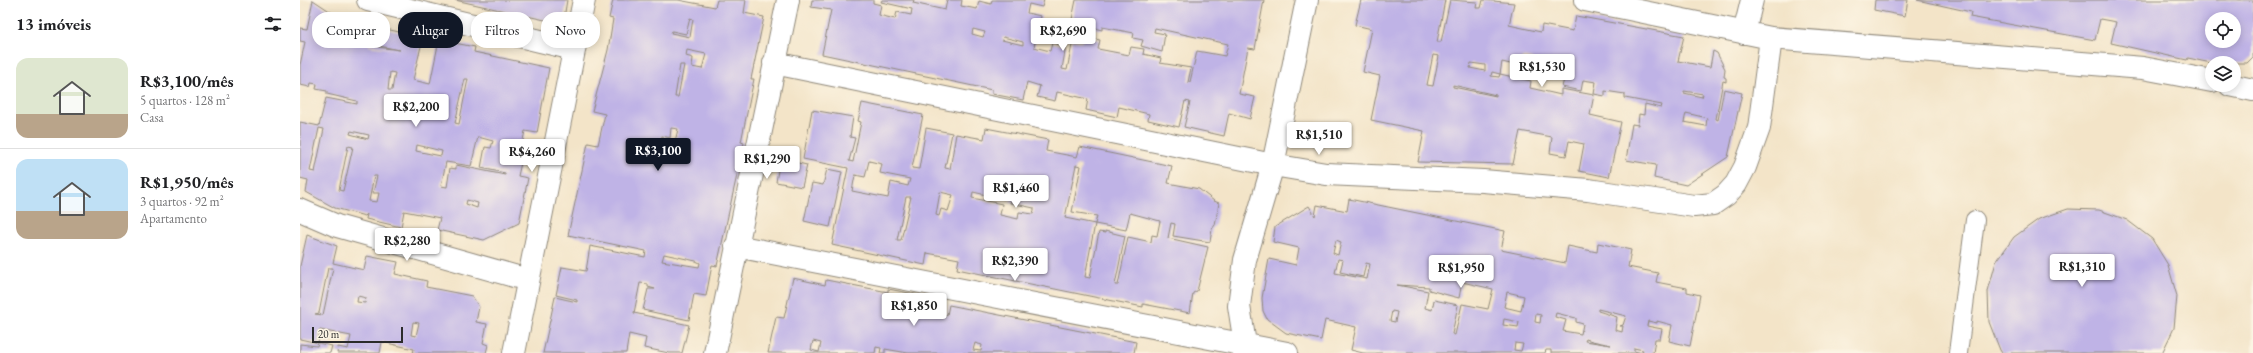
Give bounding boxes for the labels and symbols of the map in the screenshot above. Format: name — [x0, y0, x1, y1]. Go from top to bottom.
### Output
pin: R$2,690 — [1026, 18, 1100, 52]
pin: R$1,530 — [1505, 54, 1579, 88]
pin: R$2,200 — [379, 94, 453, 128]
pin: R$1,510 — [1282, 122, 1356, 156]
pin: R$3,100 — [621, 138, 695, 172]
pin: R$4,260 — [495, 139, 569, 173]
pin: R$1,290 — [730, 146, 804, 180]
pin: R$1,460 — [979, 175, 1053, 209]
pin: R$2,280 — [370, 228, 444, 262]
pin: R$2,390 — [978, 248, 1052, 282]
pin: R$1,310 — [2045, 254, 2119, 288]
pin: R$1,950 — [1424, 255, 1498, 289]
pin: R$1,850 — [877, 293, 951, 327]
scale bar — [312, 325, 403, 344]

